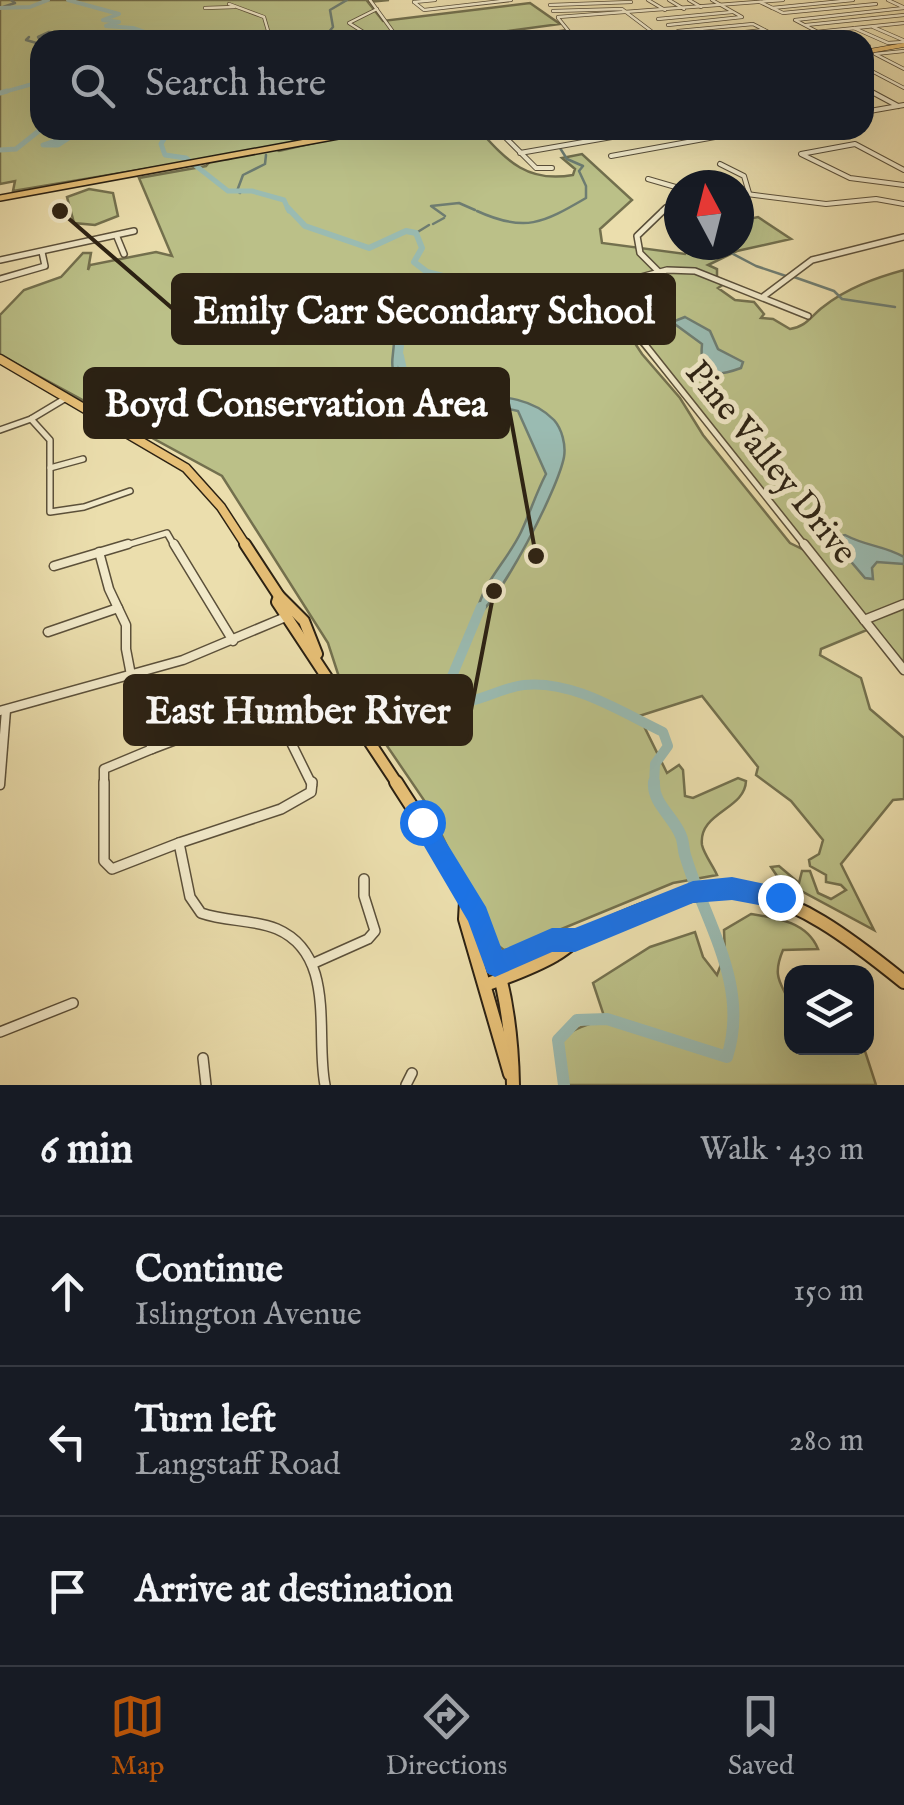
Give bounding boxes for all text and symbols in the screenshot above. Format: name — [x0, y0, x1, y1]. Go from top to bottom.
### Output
search box — [30, 30, 874, 140]
icon: search — [65, 58, 120, 113]
text: Search here — [145, 61, 326, 109]
north arrow — [664, 170, 754, 260]
callout: Emily Carr Secondary School — [173, 275, 674, 343]
text: Emily Carr Secondary School — [193, 289, 655, 337]
street label: Pine Valley Drive — [674, 352, 866, 574]
callout: Boyd Conservation Area — [85, 369, 508, 437]
text: Boyd Conservation Area — [105, 382, 488, 430]
callout: East Humber River — [125, 676, 471, 744]
text: East Humber River — [145, 689, 452, 737]
route start — [400, 800, 446, 846]
route end — [758, 875, 804, 921]
map controls — [784, 965, 874, 1055]
button: layers — [784, 965, 874, 1055]
text: 6 min — [40, 1124, 133, 1177]
text: Walk · 430 m — [700, 1130, 864, 1171]
text: Continue — [135, 1247, 283, 1295]
icon: ahead — [40, 1264, 95, 1319]
text: 150 m — [793, 1271, 864, 1312]
text: Islington Avenue — [135, 1295, 362, 1336]
text: Turn left — [135, 1397, 276, 1445]
icon: left — [40, 1414, 95, 1469]
text: 280 m — [789, 1421, 864, 1462]
text: Langstaff Road — [135, 1445, 340, 1486]
icon: arrive — [40, 1564, 95, 1619]
text: Arrive at destination — [135, 1567, 453, 1615]
tab: Map — [110, 1689, 165, 1784]
tab: Directions — [385, 1689, 507, 1784]
tab: Saved — [728, 1689, 794, 1784]

